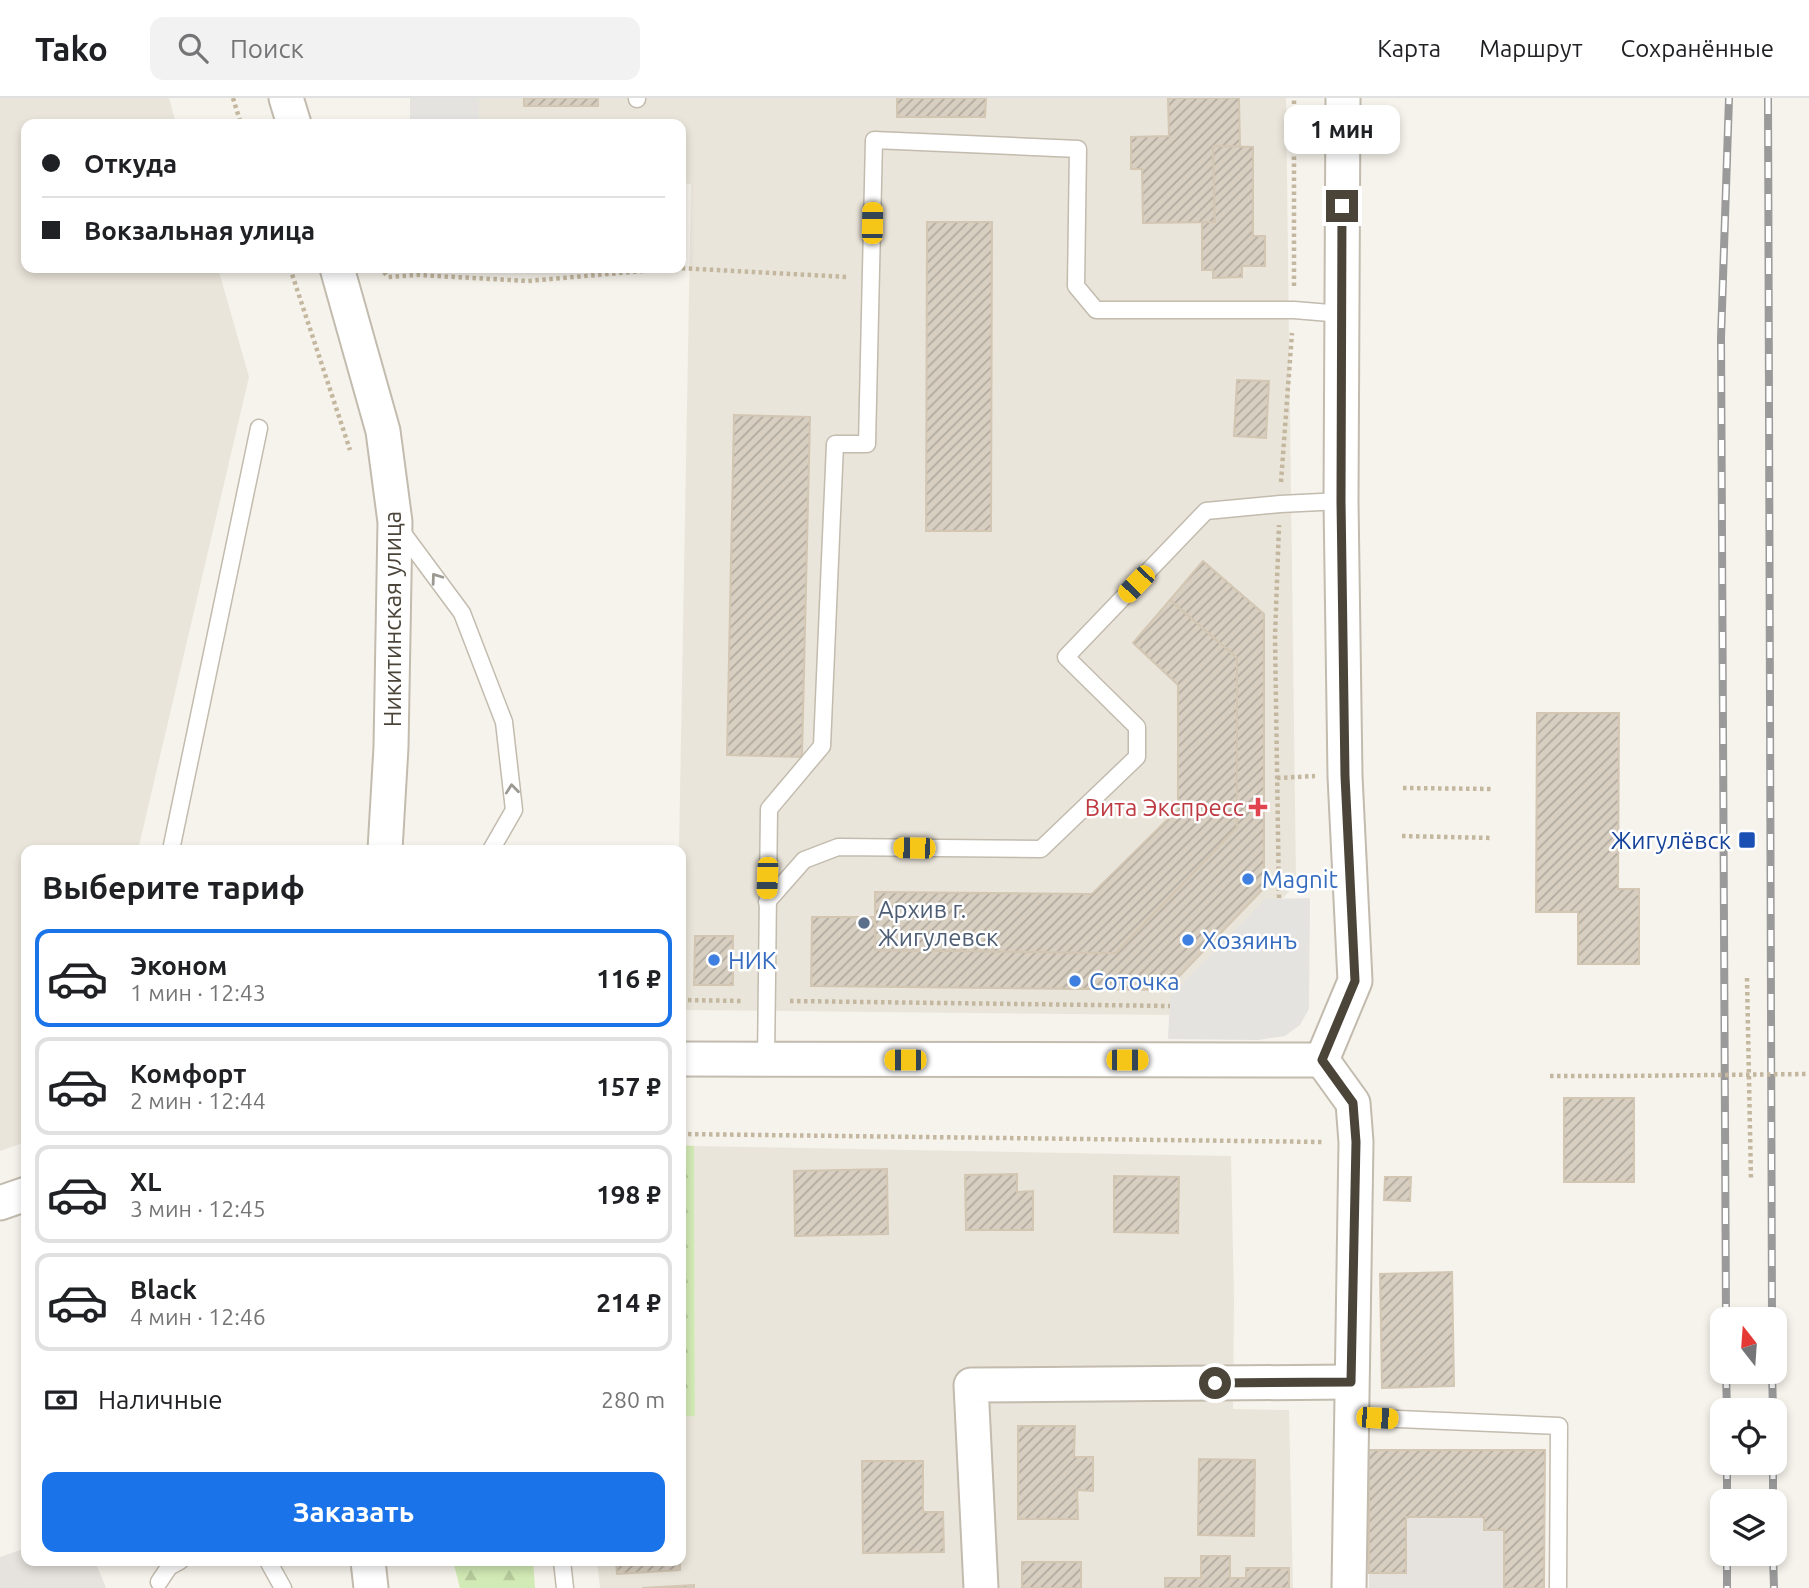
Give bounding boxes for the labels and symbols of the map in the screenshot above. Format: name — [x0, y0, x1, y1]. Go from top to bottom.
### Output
callout: 1 мин — [1284, 105, 1400, 154]
route end — [1326, 190, 1358, 222]
car — [862, 202, 883, 244]
street label: Никитинская улица — [379, 511, 406, 727]
car — [1114, 562, 1159, 606]
one-way arrow — [432, 573, 444, 586]
one-way arrow — [505, 783, 520, 794]
place label: Вита Экспресс — [1085, 794, 1244, 821]
marker: Вита Экспресс — [1250, 799, 1266, 815]
place label: Жигулёвск — [1611, 827, 1731, 854]
marker: Жигулёвск — [1737, 830, 1757, 850]
car — [893, 837, 936, 859]
car — [756, 857, 779, 899]
place label: Magnit — [1262, 866, 1339, 893]
marker: Magnit — [1240, 871, 1256, 887]
place label: Архив г. Жигулевск — [878, 896, 998, 951]
marker: Архив г. Жигулевск — [856, 915, 872, 931]
place label: Хозяинъ — [1202, 927, 1297, 954]
marker: Хозяинъ — [1180, 932, 1196, 948]
place label: НИК — [728, 947, 777, 974]
marker: НИК — [706, 952, 722, 968]
place label: Соточка — [1089, 968, 1180, 995]
marker: Соточка — [1067, 973, 1083, 989]
car — [885, 1050, 927, 1071]
car — [1107, 1050, 1149, 1071]
north arrow — [1710, 1307, 1787, 1384]
route start — [1199, 1367, 1231, 1399]
car — [1356, 1406, 1399, 1430]

